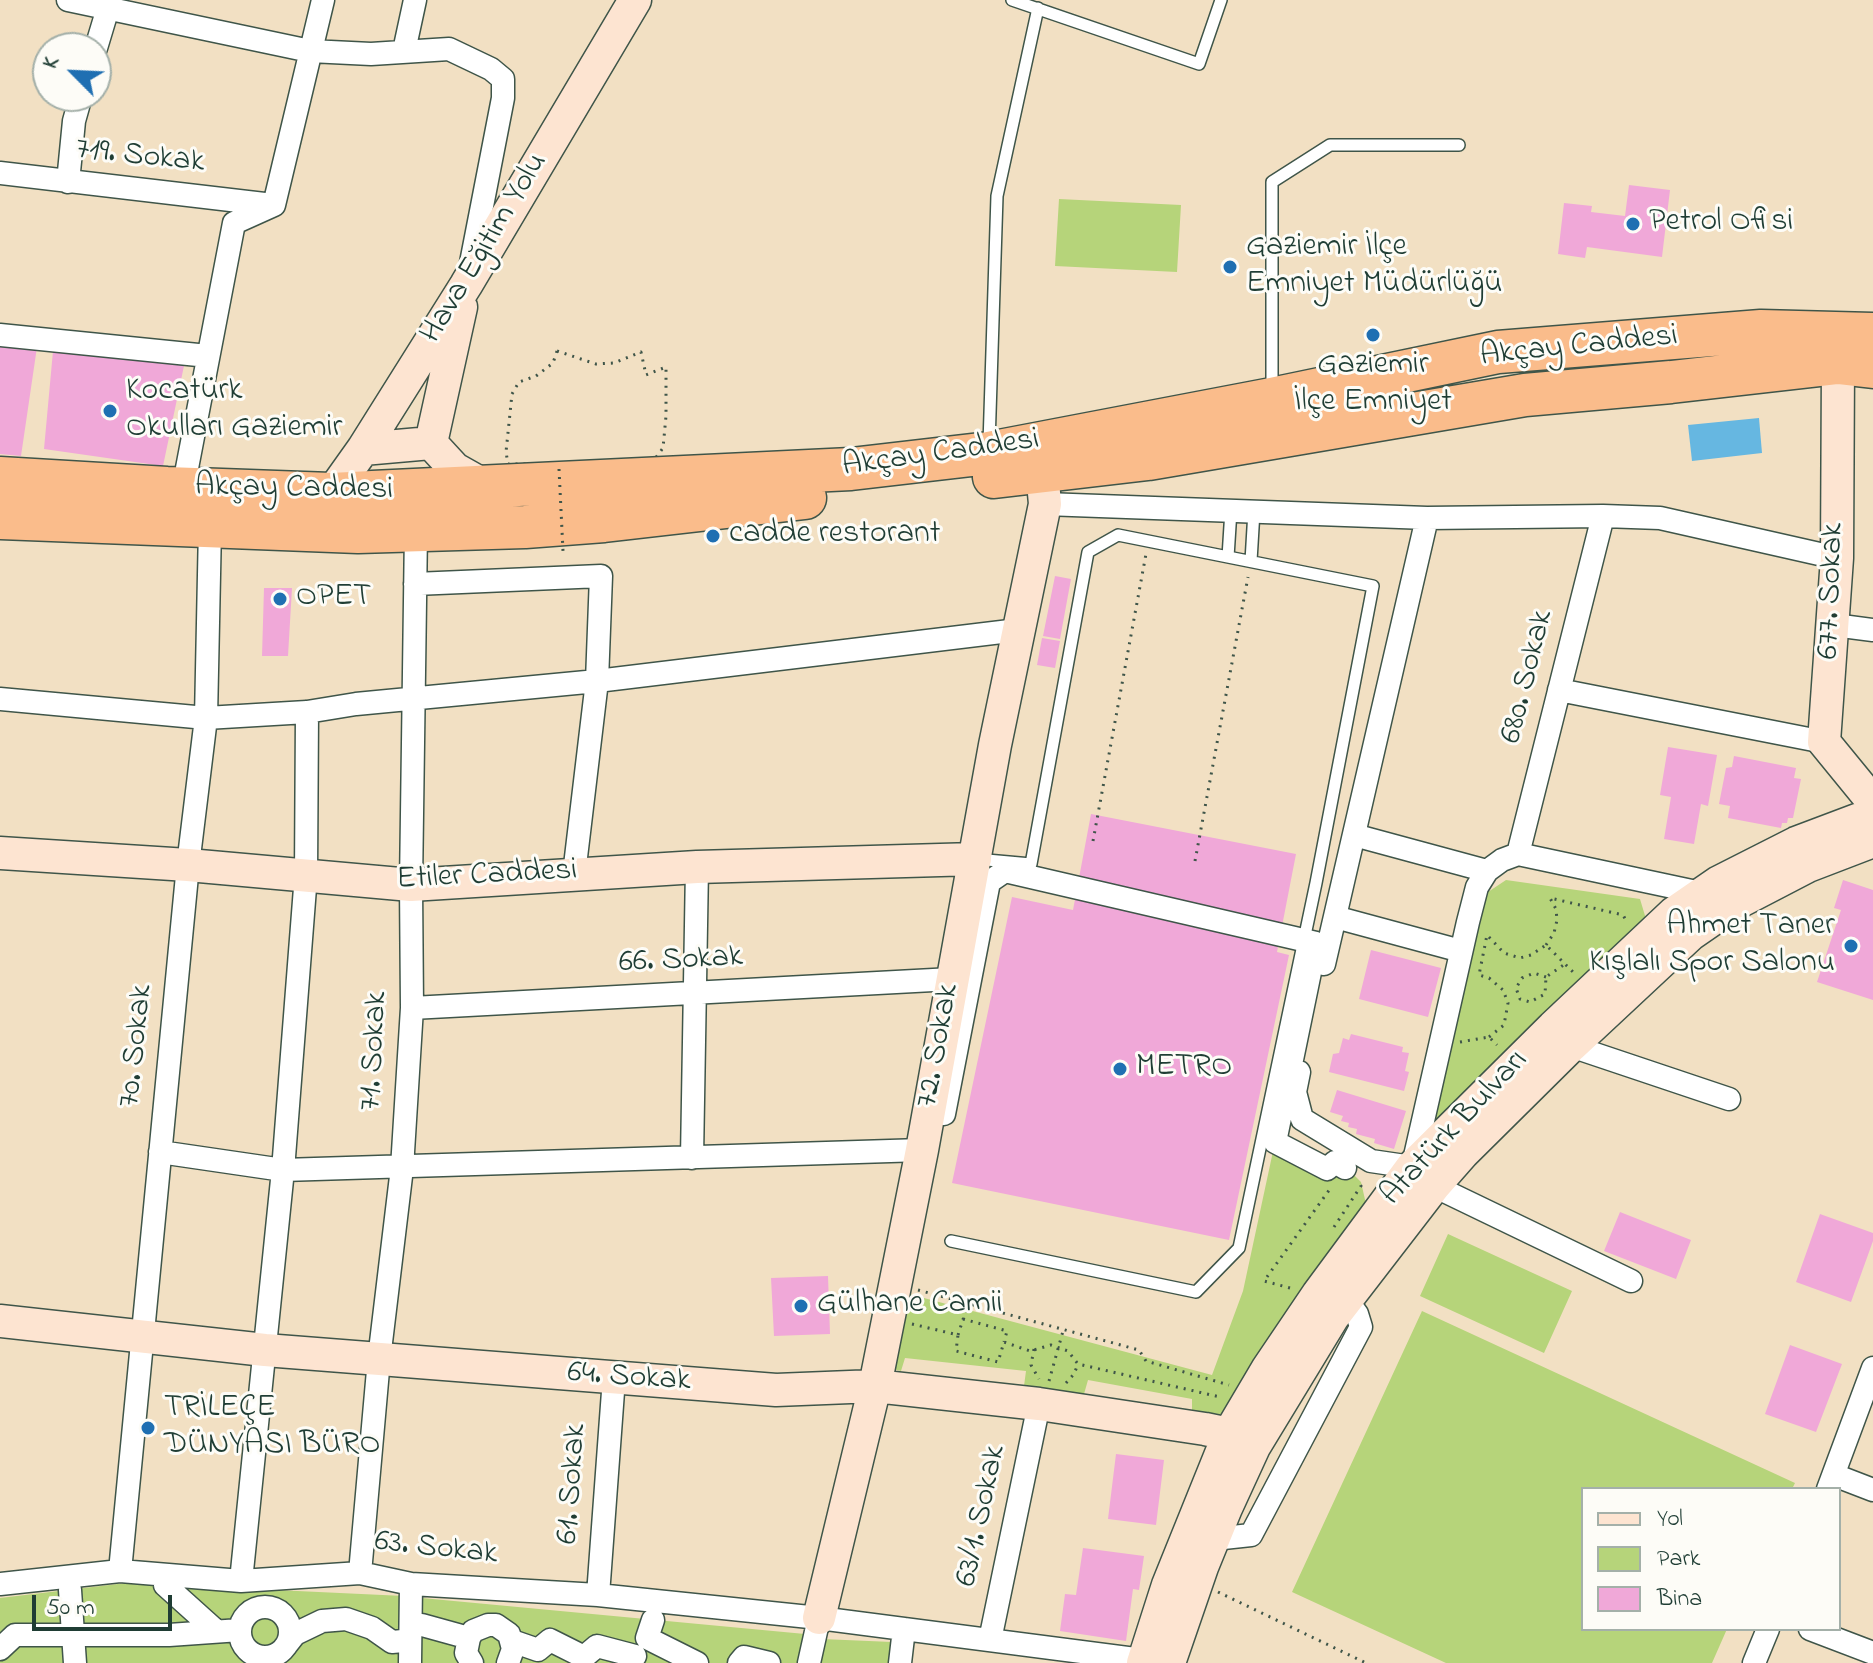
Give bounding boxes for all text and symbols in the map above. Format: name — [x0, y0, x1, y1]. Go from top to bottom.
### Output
north arrow — [32, 32, 112, 112]
text: K — [35, 52, 69, 74]
street label: 719. Sokak — [74, 132, 206, 184]
street label: Hava Eğitim Yolu — [414, 147, 558, 351]
place label: Petrol Ofisi — [1649, 205, 1793, 243]
marker: Petrol Ofisi — [1624, 215, 1642, 233]
place label: Gaziemir İlçe Emniyet Müdürlüğü — [1246, 230, 1503, 305]
marker: Gaziemir İlçe Emniyet Müdürlüğü — [1221, 258, 1239, 276]
street label: Akçay Caddesi — [1478, 319, 1680, 377]
marker: Gaziemir İlçe Emniyet — [1364, 326, 1382, 344]
place label: Gaziemir İlçe Emniyet — [1294, 348, 1452, 423]
place label: Kocatürk Okulları Gaziemir — [126, 374, 342, 449]
marker: Kocatürk Okulları Gaziemir — [101, 402, 119, 420]
street label: Akçay Caddesi — [840, 422, 1042, 488]
street label: Akçay Caddesi — [195, 469, 393, 511]
place label: cadde restorant — [729, 517, 940, 555]
street label: 677. Sokak — [1811, 522, 1855, 660]
marker: cadde restorant — [704, 527, 722, 545]
place label: OPET — [296, 580, 371, 618]
marker: OPET — [271, 590, 289, 608]
street label: 680. Sokak — [1494, 606, 1564, 748]
street label: Etiler Caddesi — [396, 853, 578, 901]
place label: Ahmet Taner Kışlalı Spor Salonu — [1589, 909, 1835, 984]
marker: Ahmet Taner Kışlalı Spor Salonu — [1842, 937, 1860, 955]
street label: 66. Sokak — [618, 940, 744, 984]
street label: 72. Sokak — [910, 981, 970, 1111]
street label: 70. Sokak — [112, 983, 164, 1109]
street label: 71. Sokak — [354, 990, 398, 1112]
street label: Atatürk Bulvarı — [1374, 1043, 1538, 1215]
place label: METRO — [1136, 1050, 1232, 1088]
marker: METRO — [1111, 1060, 1129, 1078]
place label: Gülhane Camii — [817, 1287, 1002, 1325]
marker: Gülhane Camii — [792, 1297, 810, 1315]
street label: 64. Sokak — [566, 1356, 692, 1402]
place label: TRİLEÇE DÜNYASI BÜRO — [164, 1391, 381, 1466]
marker: TRİLEÇE DÜNYASI BÜRO — [139, 1419, 157, 1437]
street label: 61. Sokak — [551, 1423, 597, 1545]
street label: 63/1. Sokak — [949, 1442, 1017, 1590]
legend — [1581, 1487, 1841, 1631]
text: Yol — [1657, 1502, 1683, 1537]
street label: 63. Sokak — [373, 1524, 499, 1576]
text: Park — [1657, 1542, 1700, 1577]
scale bar — [36, 1579, 176, 1629]
text: Bina — [1657, 1582, 1702, 1617]
text: 50 m — [46, 1591, 95, 1626]

